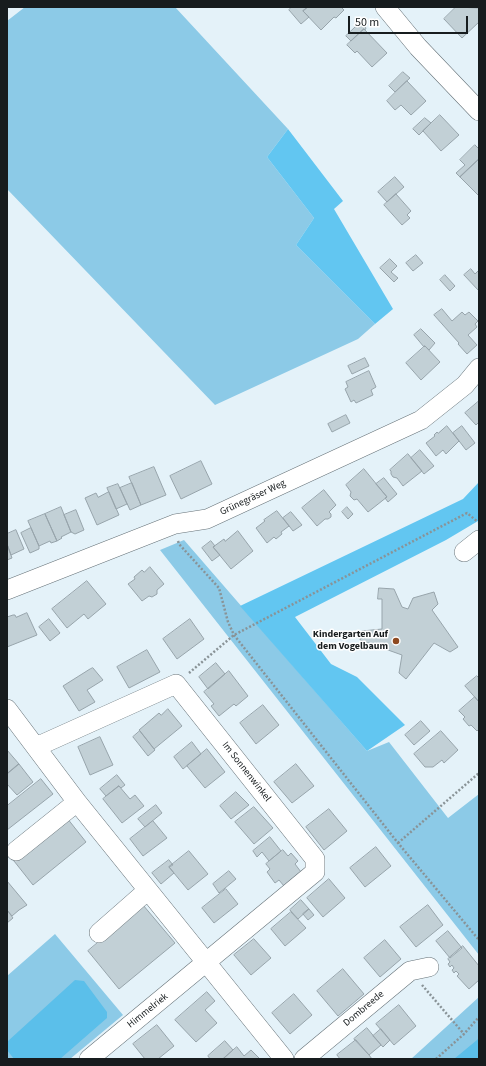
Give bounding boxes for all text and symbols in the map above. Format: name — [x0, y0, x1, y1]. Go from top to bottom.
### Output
scale bar — [350, 8, 470, 34]
text: 50 m — [355, 14, 379, 31]
street label: Grünegräser Weg — [218, 478, 288, 518]
place label: Kindergarten Auf dem Vogelbaum — [313, 629, 388, 652]
marker: Kindergarten Auf dem Vogelbaum — [391, 636, 401, 646]
street label: Im Sonnenwinkel — [219, 740, 273, 804]
street label: Dombreede — [341, 989, 387, 1029]
street label: Himmelriek — [125, 991, 171, 1031]

